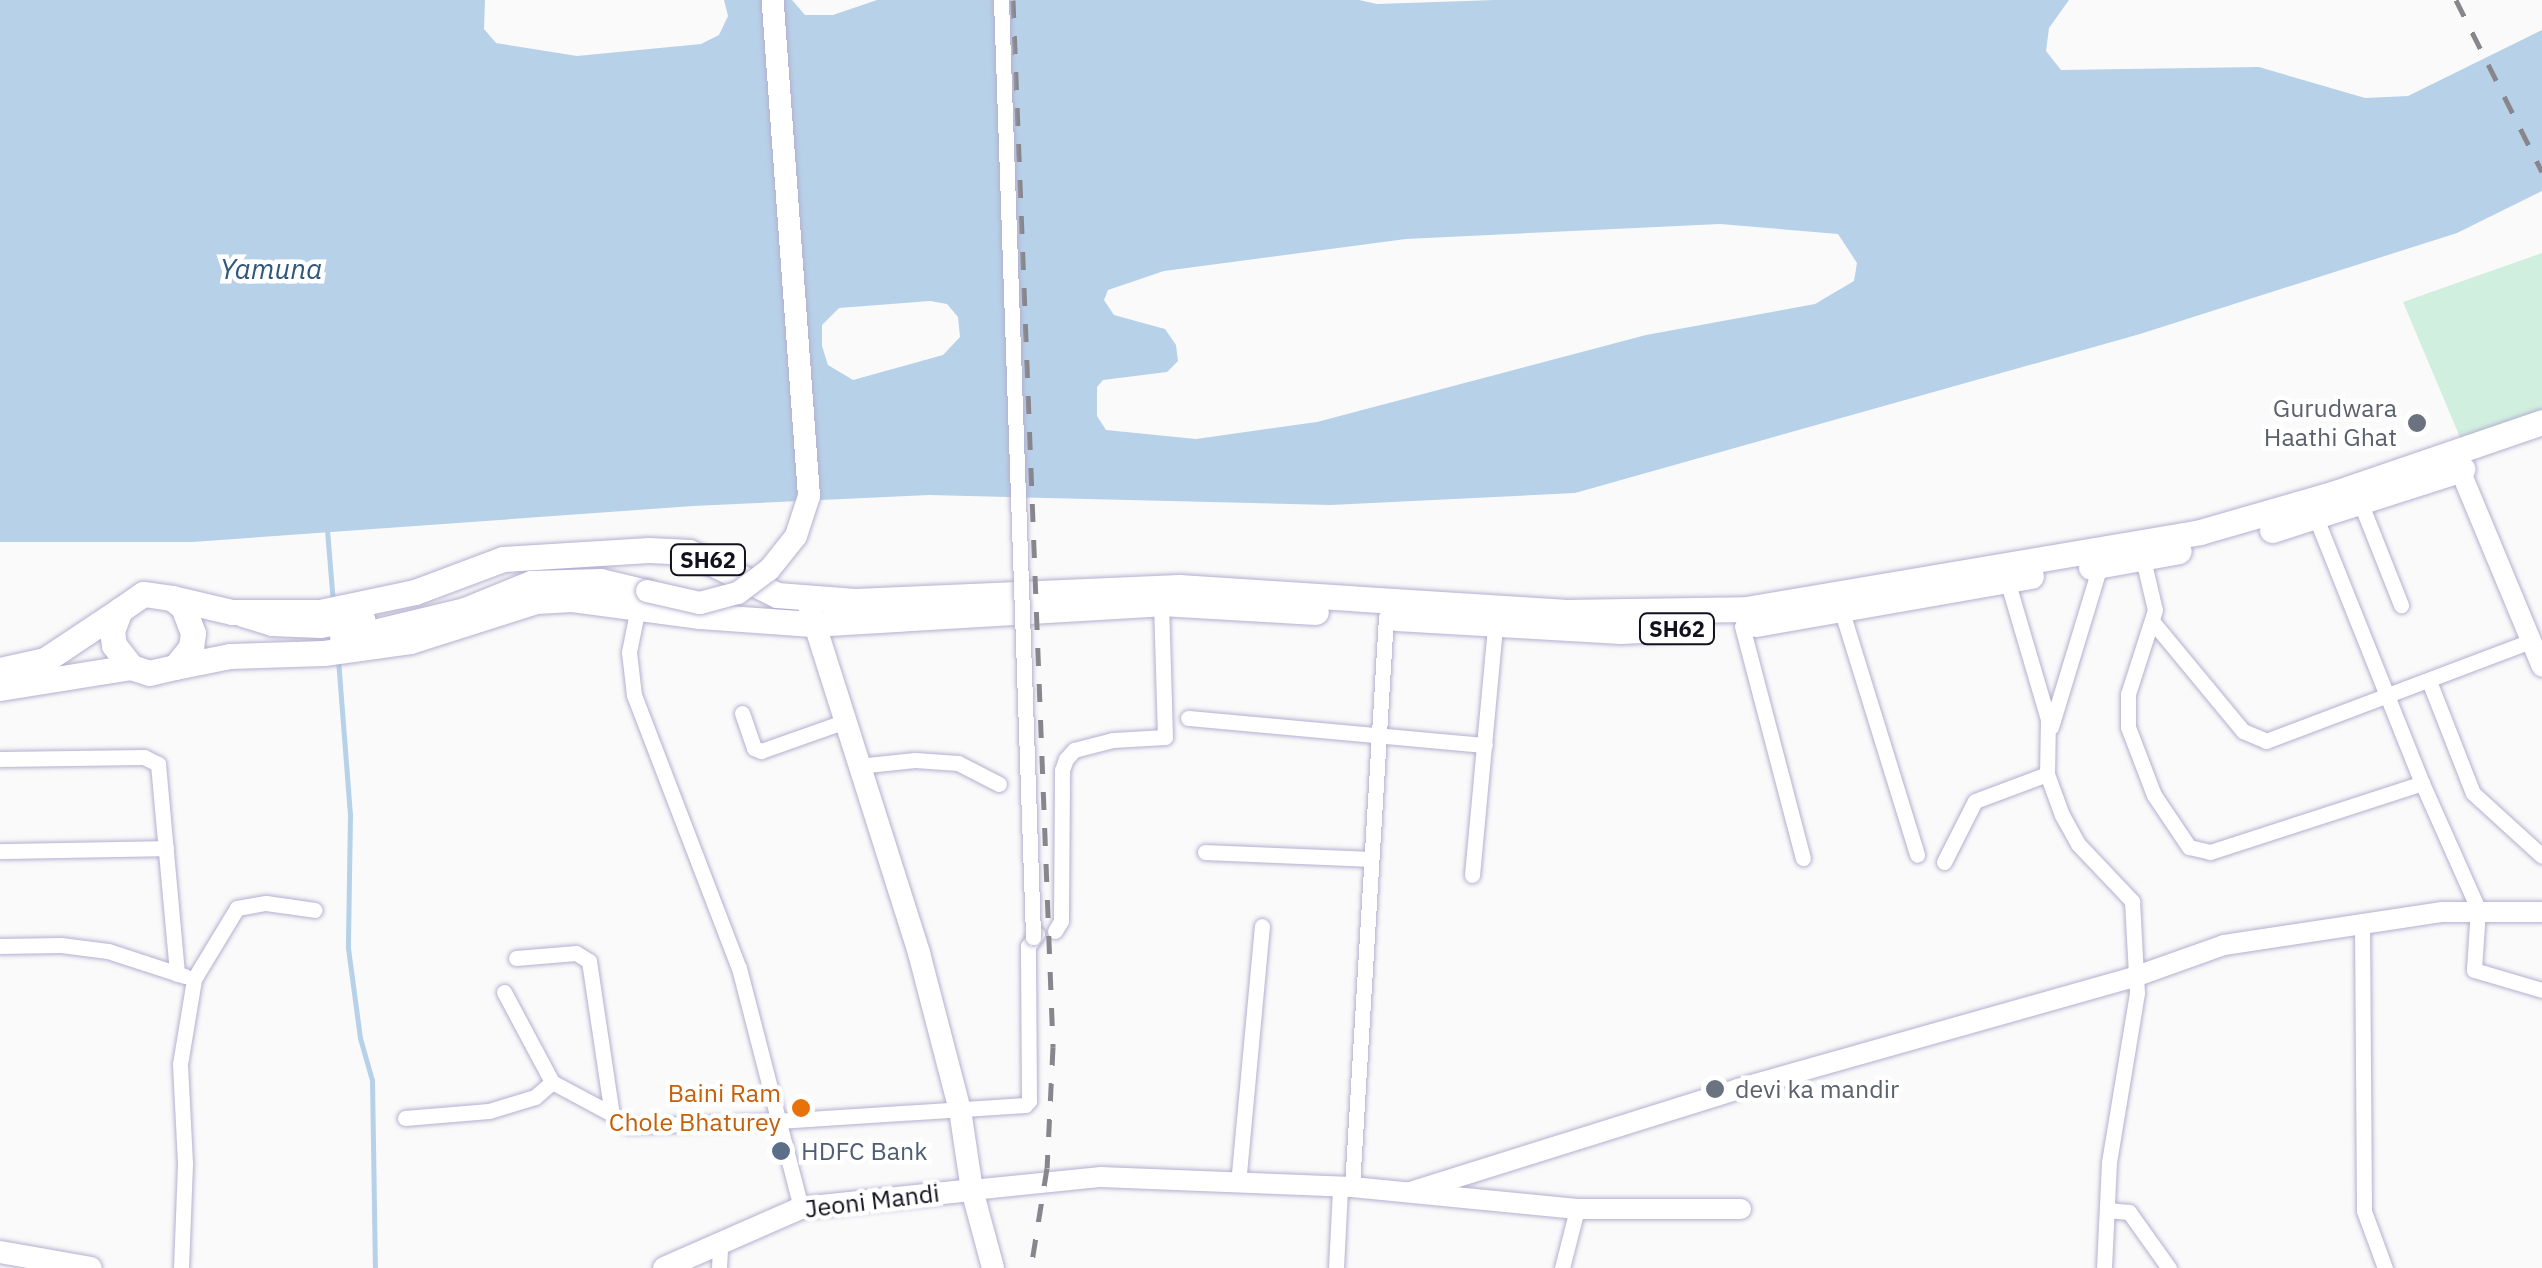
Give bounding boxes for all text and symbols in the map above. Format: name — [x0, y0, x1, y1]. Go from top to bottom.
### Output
water label: Yamuna — [220, 252, 322, 286]
place label: Gurudwara Haathi Ghat — [2264, 394, 2397, 453]
marker: Gurudwara Haathi Ghat — [2406, 412, 2428, 434]
road number: SH62 — [668, 543, 748, 577]
road number: SH62 — [1637, 612, 1717, 646]
place label: devi ka mandir — [1735, 1074, 1899, 1104]
marker: devi ka mandir — [1704, 1078, 1726, 1100]
place label: Baini Ram Chole Bhaturey — [609, 1079, 781, 1138]
marker: Baini Ram Chole Bhaturey — [790, 1097, 812, 1119]
place label: HDFC Bank — [801, 1136, 927, 1166]
marker: HDFC Bank — [770, 1140, 792, 1162]
street label: Jeoni Mandi — [803, 1178, 941, 1224]

